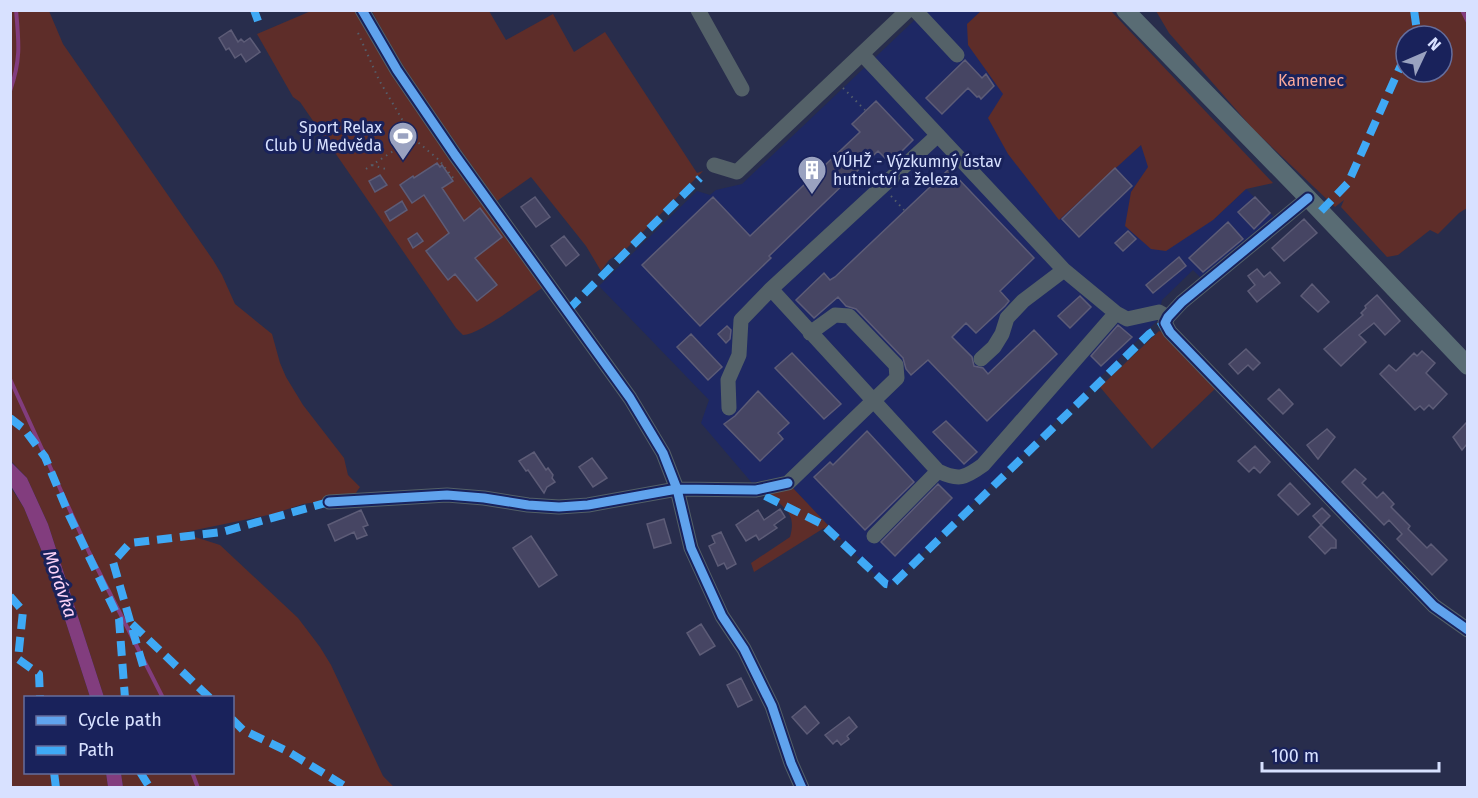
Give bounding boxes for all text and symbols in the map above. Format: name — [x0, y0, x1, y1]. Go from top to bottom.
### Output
north arrow — [1394, 24, 1454, 84]
text: N — [1424, 34, 1445, 54]
park label: Kamenec — [1278, 71, 1344, 90]
place label: Sport Relax Club U Medvěda — [265, 118, 382, 155]
sports icon: Sport Relax Club U Medvěda — [387, 120, 419, 162]
place label: VÚHŽ - Výzkumný ústav hutnictví a železa — [833, 151, 1002, 189]
building icon: VÚHŽ - Výzkumný ústav hutnictví a železa — [796, 154, 828, 196]
water label: Morávka — [38, 548, 82, 620]
legend — [24, 696, 234, 774]
text: Cycle path — [78, 709, 162, 731]
scale bar — [1262, 735, 1439, 773]
text: Path — [78, 739, 114, 761]
text: 100 m — [1271, 745, 1319, 767]

